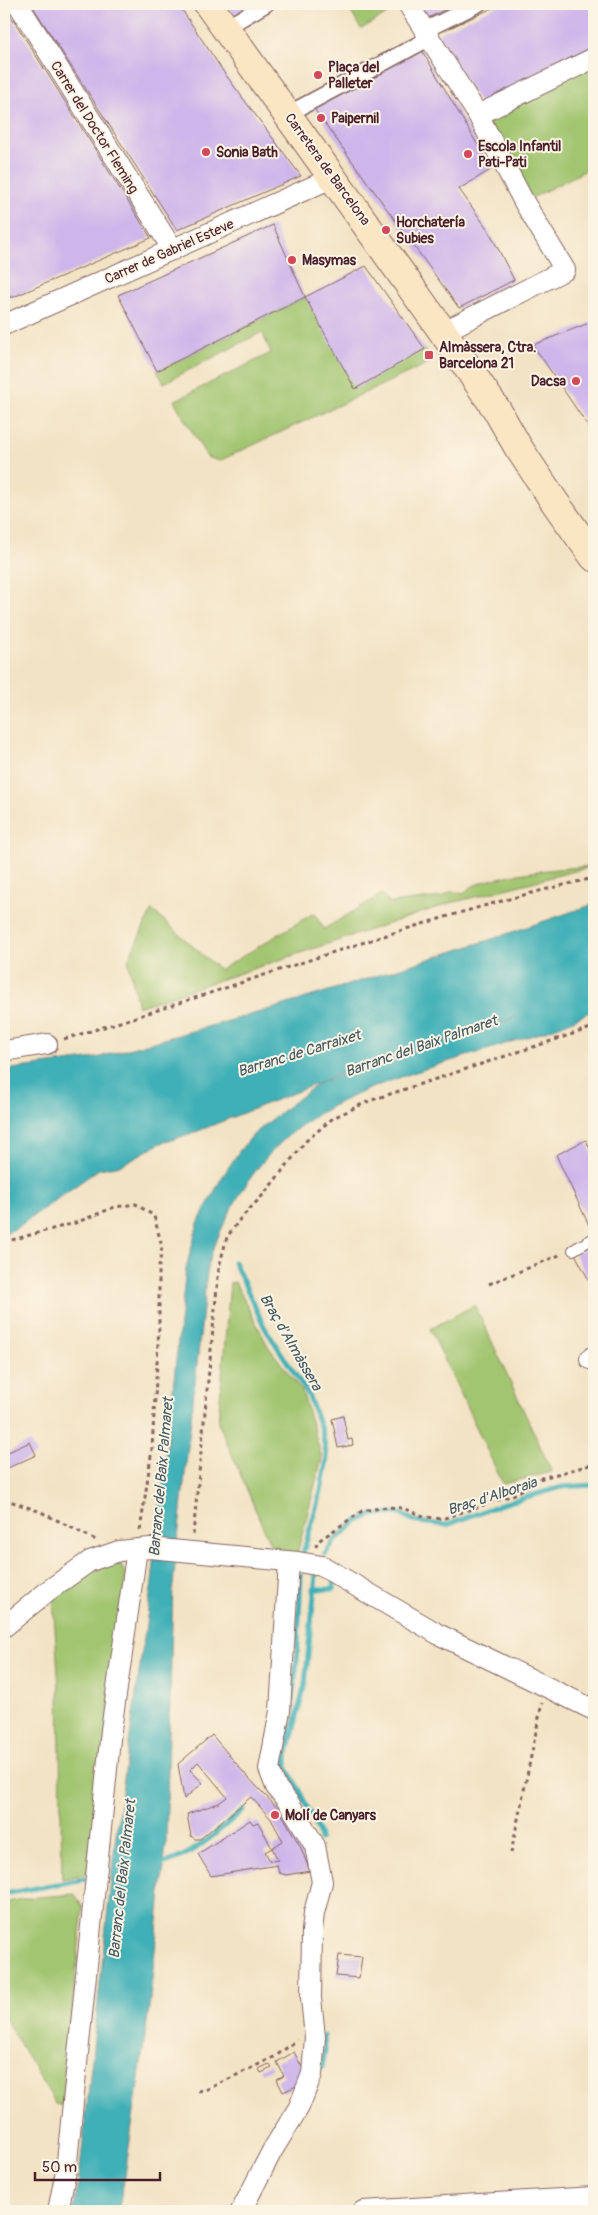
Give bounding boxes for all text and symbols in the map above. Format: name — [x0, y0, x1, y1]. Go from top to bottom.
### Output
street label: Carrer del Doctor Fleming — [47, 58, 142, 197]
place label: Plaça del Palleter — [328, 59, 380, 92]
marker: Plaça del Palleter — [312, 69, 324, 81]
street label: Carretera de Barcelona — [281, 110, 374, 229]
place label: Paipernil — [331, 110, 379, 127]
marker: Paipernil — [315, 112, 327, 124]
place label: Escola Infantil Pati-Pati — [478, 138, 561, 171]
place label: Sonia Bath — [216, 144, 278, 161]
marker: Sonia Bath — [200, 146, 212, 158]
marker: Escola Infantil Pati-Pati — [462, 148, 474, 160]
place label: Horchatería Subies — [396, 214, 466, 247]
street label: Carrer de Gabriel Esteve — [102, 215, 236, 288]
marker: Horchatería Subies — [380, 224, 392, 236]
place label: Masymas — [302, 252, 357, 269]
marker: Masymas — [286, 254, 298, 266]
place label: Almàssera, Ctra. Barcelona 21 — [439, 339, 536, 372]
marker: Almàssera, Ctra. Barcelona 21 — [423, 349, 435, 361]
place label: Dacsa — [531, 373, 566, 390]
marker: Dacsa — [570, 375, 582, 387]
water label: Barranc del Baix Palmaret — [343, 1011, 502, 1081]
water label: Barranc de Carraixet — [235, 1025, 365, 1081]
water label: Braç d'Almàssera — [255, 1290, 327, 1395]
water label: Barranc del Baix Palmaret — [145, 1395, 178, 1557]
water label: Braç d'Alboraia — [445, 1473, 540, 1520]
water label: Barranc del Baix Palmaret — [105, 1797, 140, 1959]
place label: Molí de Canyars — [285, 1807, 377, 1824]
marker: Molí de Canyars — [269, 1809, 281, 1821]
scale bar — [35, 2150, 160, 2182]
text: 50 m — [42, 2158, 77, 2177]

